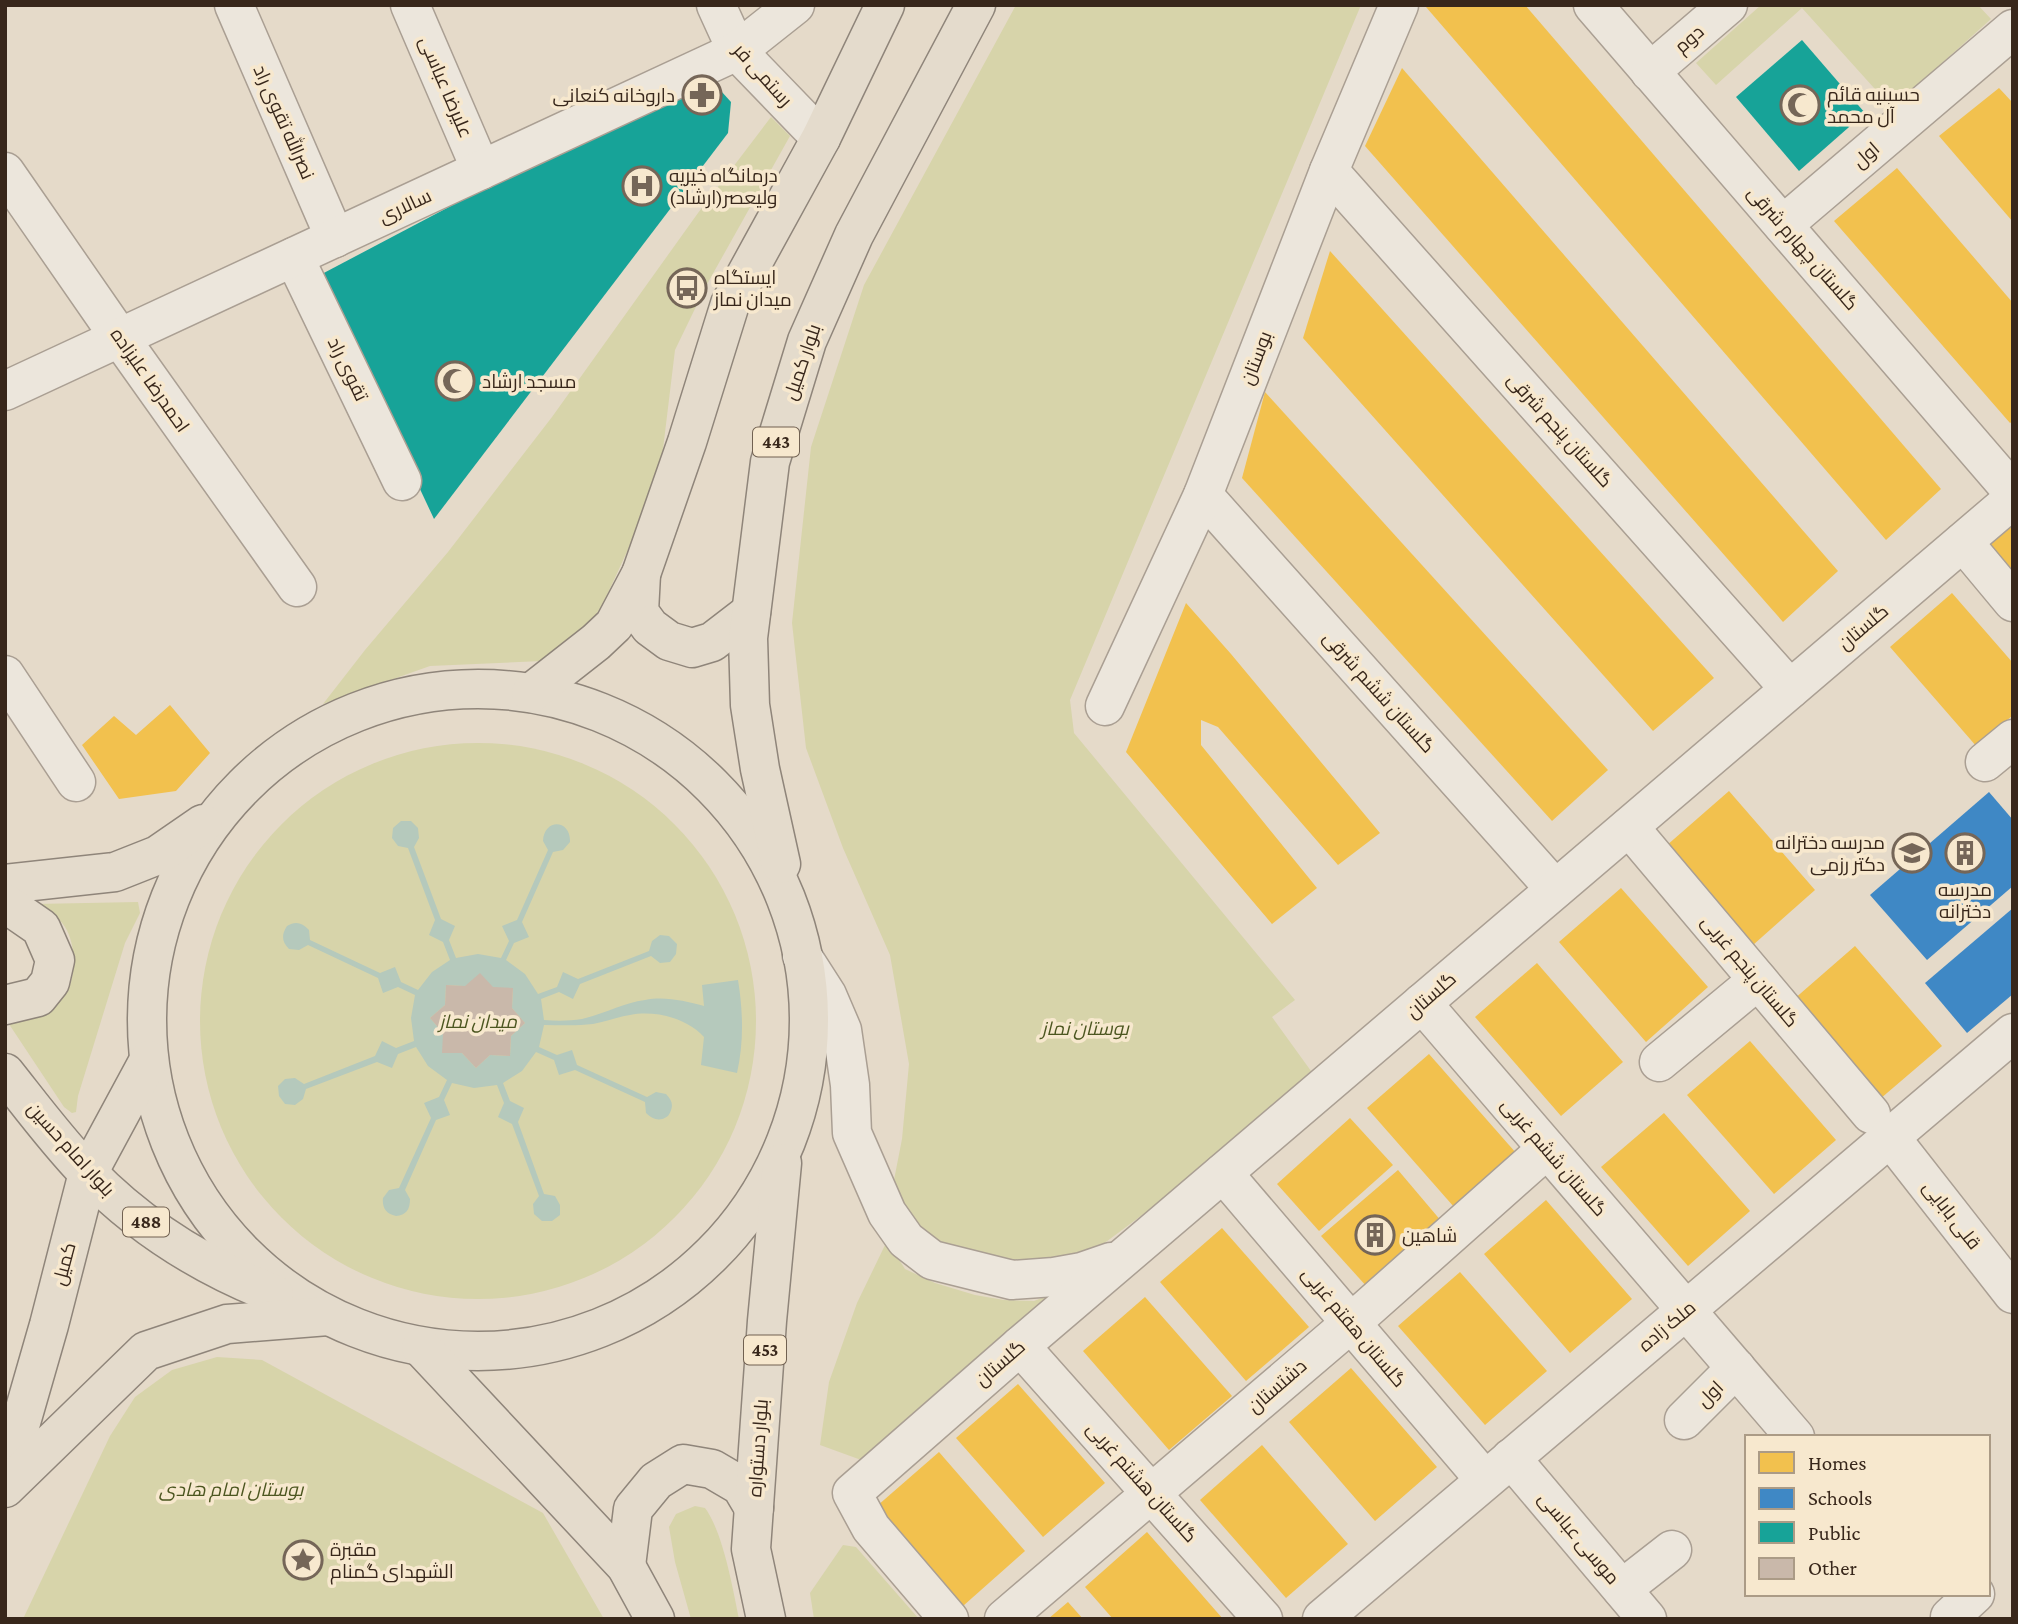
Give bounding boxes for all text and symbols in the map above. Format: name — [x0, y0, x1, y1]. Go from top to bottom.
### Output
street label: دوم — [1670, 21, 1710, 60]
street label: علیرضا عباسی — [414, 33, 477, 141]
street label: رستمی فر — [728, 39, 796, 111]
street label: نصرالله تقوی راد — [248, 61, 320, 183]
pharmacy icon: داروخانه کنعانی — [681, 74, 723, 116]
mosque icon: حسینیه قائم آل محمد — [1779, 84, 1821, 126]
place label: حسینیه قائم آل محمد — [1827, 84, 1920, 128]
place label: داروخانه کنعانی — [553, 85, 675, 107]
street label: اول — [1848, 138, 1884, 173]
hospital icon: درمانگاه خیریه ولیعصر(ارشاد) — [621, 165, 663, 207]
place label: درمانگاه خیریه ولیعصر(ارشاد) — [669, 165, 778, 209]
street label: گلستان چهارم شرقی — [1741, 182, 1862, 316]
street label: سالاری — [375, 185, 435, 228]
bus stop icon: ایستگاه میدان نماز — [666, 267, 708, 309]
place label: ایستگاه میدان نماز — [713, 267, 792, 311]
street label: بلوار کمیل — [779, 321, 826, 403]
street label: احمدرضا علیزاده — [106, 324, 194, 437]
street label: بوستان — [1236, 328, 1277, 388]
street label: تقوی راد — [323, 334, 372, 405]
mosque icon: مسجد ارشاد — [434, 360, 476, 402]
street label: گلستان پنجم شرقی — [1501, 369, 1617, 493]
place label: مسجد ارشاد — [482, 371, 576, 393]
road number: 443 — [753, 428, 799, 457]
street label: گلستان — [1834, 600, 1893, 655]
street label: گلستان ششم شرقی — [1317, 627, 1439, 759]
place label: مدرسه دخترانه دکتر رزمی — [1775, 832, 1885, 876]
school or university icon: مدرسه دخترانه دکتر رزمی — [1891, 832, 1933, 874]
building icon: مدرسه دخترانه — [1944, 832, 1986, 874]
place label: مدرسه دخترانه — [1938, 879, 1992, 923]
street label: گلستان پنجم غربی — [1695, 911, 1803, 1033]
street label: گلستان — [1402, 968, 1461, 1023]
park label: میدان نماز — [437, 1011, 518, 1033]
park label: بوستان نماز — [1039, 1018, 1130, 1040]
street label: گلستان ششم غربی — [1495, 1094, 1611, 1222]
street label: بلوار امام حسین — [21, 1098, 119, 1203]
street label: قلی بابایی — [1918, 1177, 1985, 1254]
road number: 488 — [123, 1208, 169, 1237]
building icon: شاهین — [1354, 1214, 1396, 1256]
place label: شاهین — [1402, 1225, 1457, 1247]
street label: کمیل — [48, 1240, 81, 1288]
street label: گلستان هفتم غربی — [1295, 1263, 1410, 1393]
street label: ملک زاده — [1634, 1296, 1700, 1357]
road number: 453 — [744, 1336, 786, 1364]
street label: گلستان — [971, 1336, 1030, 1391]
street label: دشتستان — [1243, 1355, 1311, 1418]
street label: اول — [1693, 1377, 1728, 1412]
street label: بلوار دستواره — [744, 1398, 773, 1498]
street label: گلستان هشتم غربی — [1080, 1418, 1201, 1548]
legend — [1745, 1435, 1990, 1596]
text: Homes — [1808, 1451, 1867, 1475]
park label: بوستان امام هادی — [159, 1479, 304, 1503]
text: Schools — [1808, 1486, 1872, 1510]
street label: موسی عباسی — [1533, 1488, 1624, 1589]
text: Public — [1808, 1521, 1860, 1545]
place icon: مقبرة الشهدای گمنام — [282, 1539, 324, 1581]
place label: مقبرة الشهدای گمنام — [330, 1539, 454, 1585]
text: Other — [1808, 1556, 1858, 1580]

